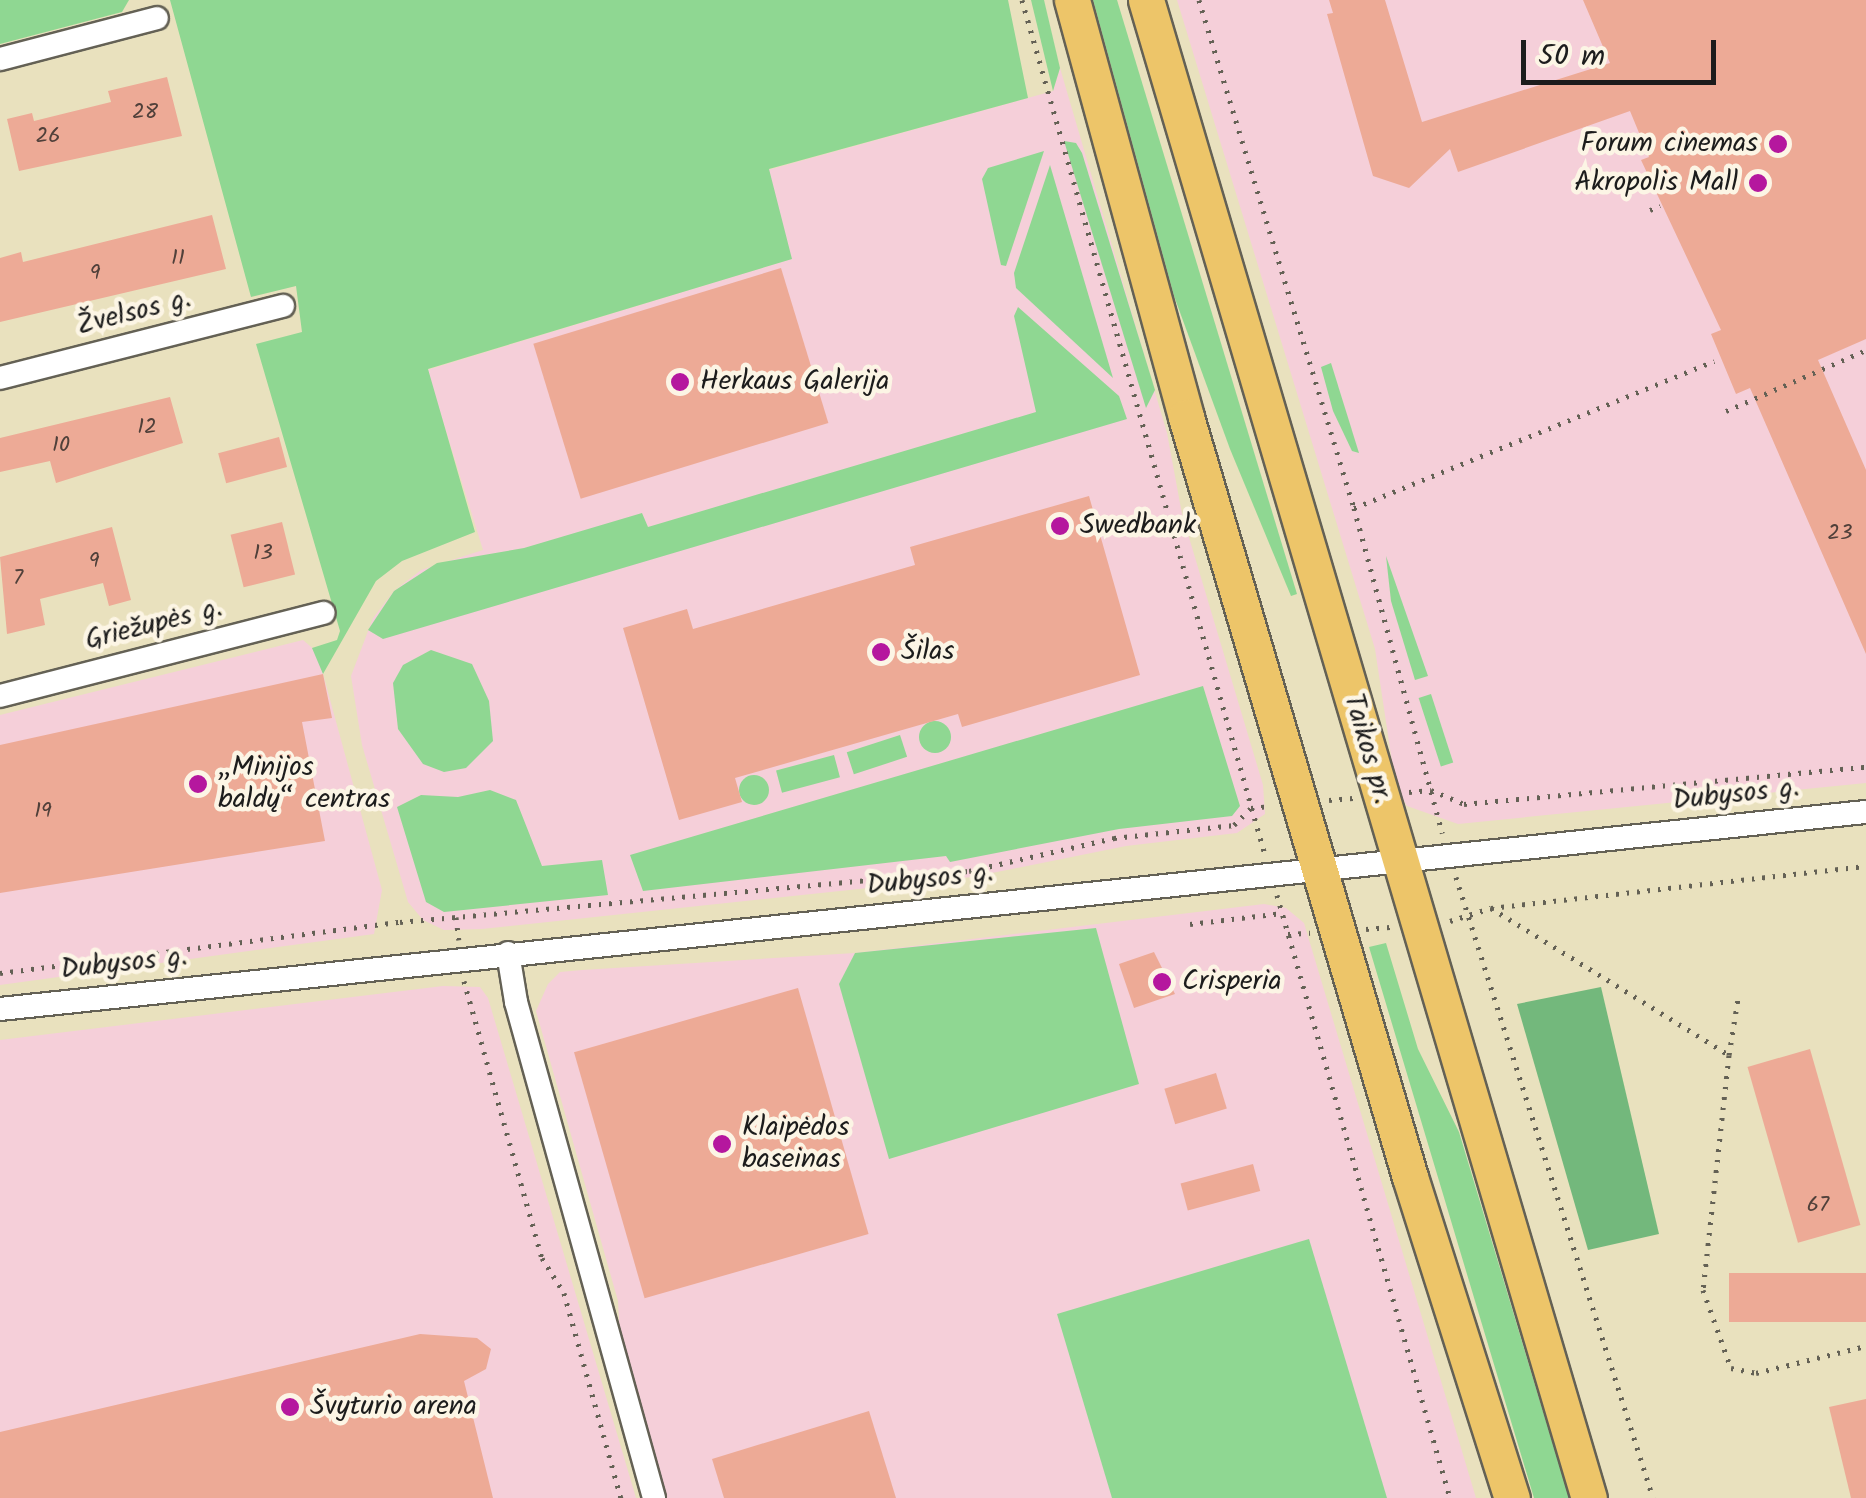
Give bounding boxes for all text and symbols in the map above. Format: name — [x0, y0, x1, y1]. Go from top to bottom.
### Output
scale bar — [1526, 20, 1721, 82]
text: 50 m — [1538, 33, 1605, 81]
house number: 28 — [132, 100, 158, 126]
house number: 26 — [35, 124, 61, 150]
place label: Forum cinemas — [1580, 127, 1758, 161]
marker: Forum cinemas — [1767, 133, 1789, 155]
place label: Akropolis Mall — [1574, 166, 1738, 200]
marker: Akropolis Mall — [1747, 172, 1769, 194]
house number: 11 — [171, 246, 185, 272]
house number: 9 — [90, 261, 100, 287]
street label: Žvelsos g. — [73, 283, 195, 343]
place label: Herkaus Galerija — [700, 365, 889, 399]
marker: Herkaus Galerija — [669, 371, 691, 393]
house number: 12 — [137, 415, 157, 441]
house number: 10 — [52, 433, 70, 459]
place label: Swedbank — [1080, 509, 1196, 543]
marker: Swedbank — [1049, 515, 1071, 537]
house number: 23 — [1827, 521, 1853, 547]
house number: 13 — [253, 541, 273, 567]
house number: 9 — [89, 549, 99, 575]
house number: 7 — [13, 566, 23, 592]
street label: Griežupės g. — [82, 592, 226, 658]
place label: Šilas — [901, 635, 954, 669]
marker: Šilas — [870, 641, 892, 663]
street label: Taikos pr. — [1335, 690, 1399, 808]
place label: „Minijos baldų“ centras — [218, 751, 390, 817]
street label: Dubysos g. — [1671, 772, 1801, 818]
marker: „Minijos baldų“ centras — [187, 773, 209, 795]
house number: 19 — [34, 799, 52, 825]
street label: Dubysos g. — [865, 857, 995, 903]
street label: Dubysos g. — [59, 941, 189, 987]
place label: Crisperia — [1182, 965, 1282, 999]
marker: Crisperia — [1151, 971, 1173, 993]
place label: Klaipėdos baseinas — [742, 1111, 849, 1177]
marker: Klaipėdos baseinas — [711, 1133, 733, 1155]
house number: 67 — [1807, 1193, 1829, 1219]
place label: Švyturio arena — [310, 1390, 477, 1424]
marker: Švyturio arena — [279, 1396, 301, 1418]

